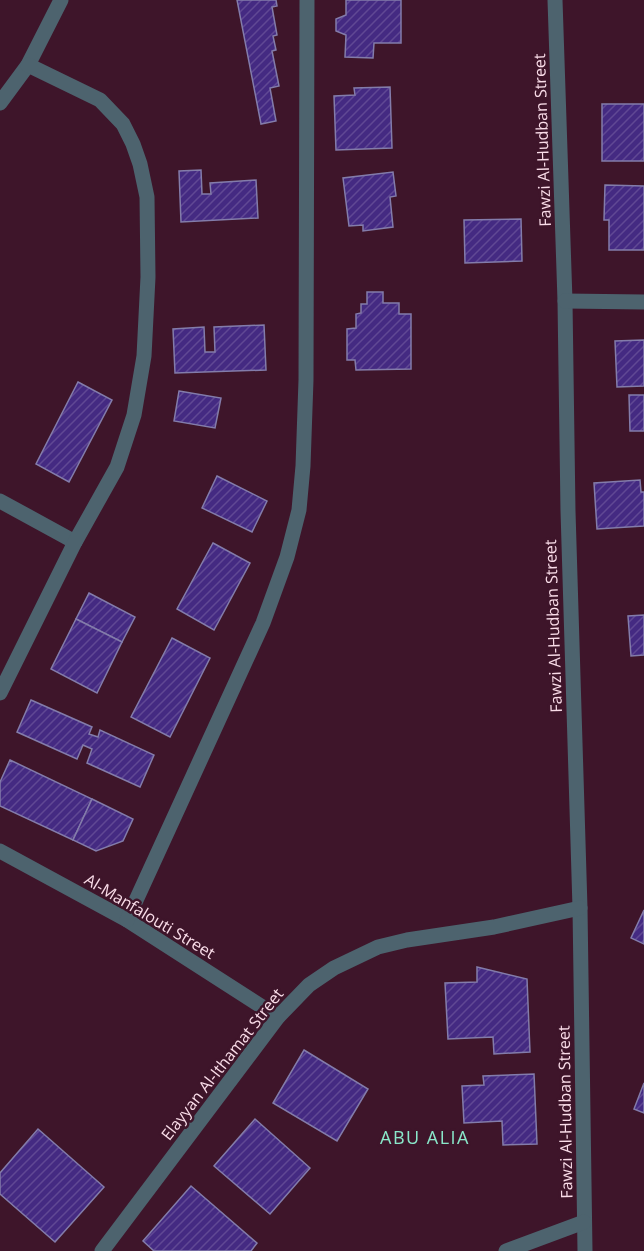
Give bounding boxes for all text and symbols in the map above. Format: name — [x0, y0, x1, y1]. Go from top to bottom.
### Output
street label: Fawzi Al-Hudban Street — [528, 53, 556, 227]
street label: Fawzi Al-Hudban Street — [539, 539, 567, 713]
street label: Al-Manfalouti Street — [81, 868, 220, 964]
street label: Elayyan Al-Ithamat Street — [156, 983, 288, 1145]
street label: Fawzi Al-Hudban Street — [552, 1025, 578, 1199]
district label: ABU ALIA — [380, 1125, 470, 1149]

